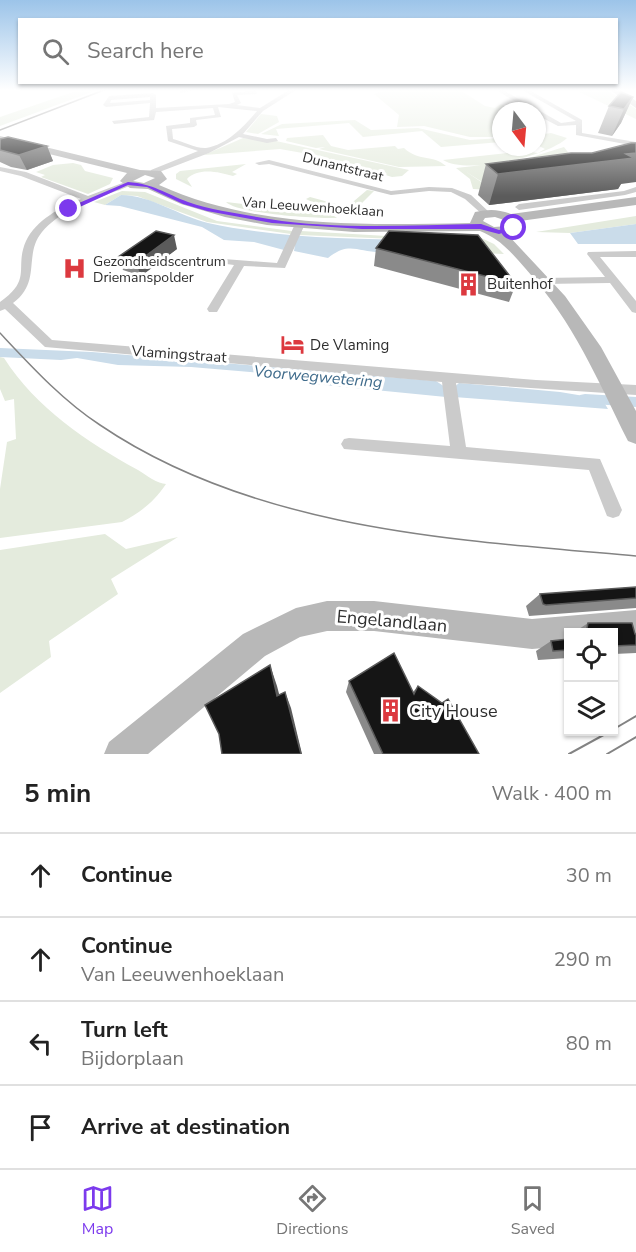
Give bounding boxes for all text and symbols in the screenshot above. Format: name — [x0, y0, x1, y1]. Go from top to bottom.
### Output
search box — [18, 18, 618, 84]
icon: search — [39, 35, 72, 68]
text: Search here — [87, 36, 204, 66]
north arrow — [492, 102, 546, 156]
street label: Dunantstraat — [301, 148, 386, 186]
street label: Van Leeuwenhoeklaan — [240, 192, 385, 221]
route end — [55, 195, 81, 221]
route start — [500, 214, 526, 240]
place label: Gezondheidscentrum Driemanspolder — [93, 252, 226, 287]
hospital icon: Gezondheidscentrum Driemanspolder — [62, 256, 88, 282]
building icon: Buitenhof — [456, 271, 482, 297]
place label: Buitenhof — [487, 274, 553, 294]
hotel icon: De Vlaming — [279, 332, 305, 358]
place label: De Vlaming — [310, 335, 389, 355]
street label: Vlamingstraat — [130, 341, 228, 367]
water label: Voorwegwetering — [253, 360, 383, 394]
street label: Engelandlaan — [336, 604, 448, 638]
map controls — [564, 628, 618, 736]
button: locate — [564, 628, 618, 682]
button: layers — [564, 682, 618, 736]
building icon: City House — [378, 698, 404, 724]
place label: City House — [409, 699, 498, 723]
text: 5 min — [24, 776, 91, 811]
text: Walk · 400 m — [492, 780, 612, 807]
icon: ahead — [24, 859, 57, 892]
text: Continue — [81, 860, 172, 890]
text: 30 m — [566, 862, 612, 889]
text: Continue — [81, 931, 172, 961]
icon: ahead — [24, 943, 57, 976]
text: 290 m — [554, 946, 612, 973]
text: Van Leeuwenhoeklaan — [81, 961, 284, 988]
text: Turn left — [81, 1015, 168, 1045]
icon: left — [24, 1027, 57, 1060]
text: 80 m — [566, 1030, 612, 1057]
text: Bijdorplaan — [81, 1045, 184, 1072]
icon: arrive — [24, 1111, 57, 1144]
text: Arrive at destination — [81, 1112, 290, 1142]
tab: Map — [81, 1182, 114, 1240]
tab: Directions — [276, 1182, 348, 1240]
tab: Saved — [511, 1182, 555, 1240]

